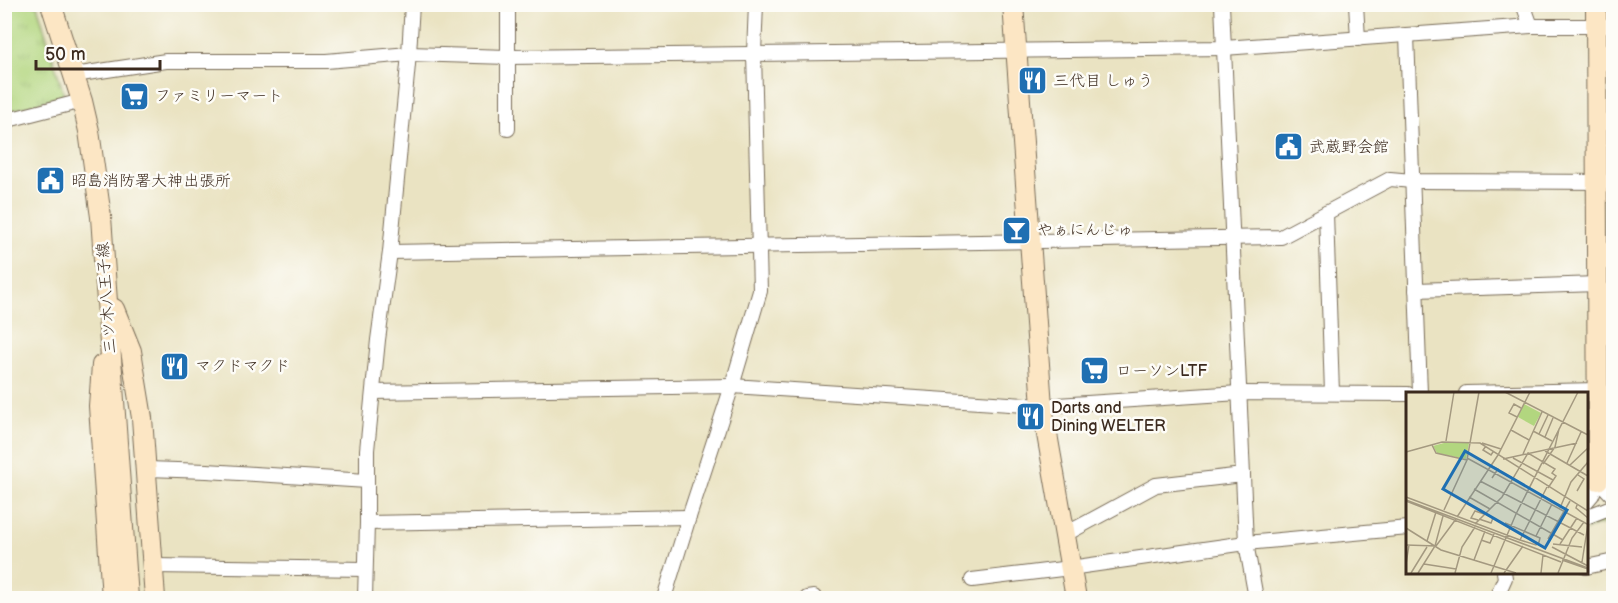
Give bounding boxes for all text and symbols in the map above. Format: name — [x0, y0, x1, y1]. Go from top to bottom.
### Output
scale bar — [36, 33, 160, 71]
text: 50 m — [45, 44, 86, 65]
restaurant icon: 三代目 しゅう — [1016, 65, 1048, 97]
place label: 三代目 しゅう — [1053, 72, 1153, 91]
supermarket icon: ファミリーマート — [118, 80, 150, 112]
place label: ファミリーマート — [155, 87, 283, 106]
public building icon: 武蔵野会館 — [1272, 131, 1304, 163]
place label: 武蔵野会館 — [1309, 138, 1389, 157]
public building icon: 昭島消防署大神出張所 — [34, 165, 66, 197]
place label: 昭島消防署大神出張所 — [71, 172, 231, 191]
bar icon: やぁにんじゅ — [1000, 214, 1032, 246]
place label: やぁにんじゅ — [1037, 221, 1133, 240]
street label: 三ツ木八王子線 — [94, 241, 120, 355]
restaurant icon: マクドマクド — [158, 350, 190, 382]
supermarket icon: ローソンLTF — [1079, 355, 1111, 387]
place label: マクドマクド — [195, 357, 290, 376]
place label: ローソンLTF — [1116, 362, 1207, 381]
inset map — [1406, 392, 1588, 573]
place label: Darts and Dining WELTER — [1051, 399, 1166, 436]
restaurant icon: Darts and Dining WELTER — [1014, 401, 1046, 433]

